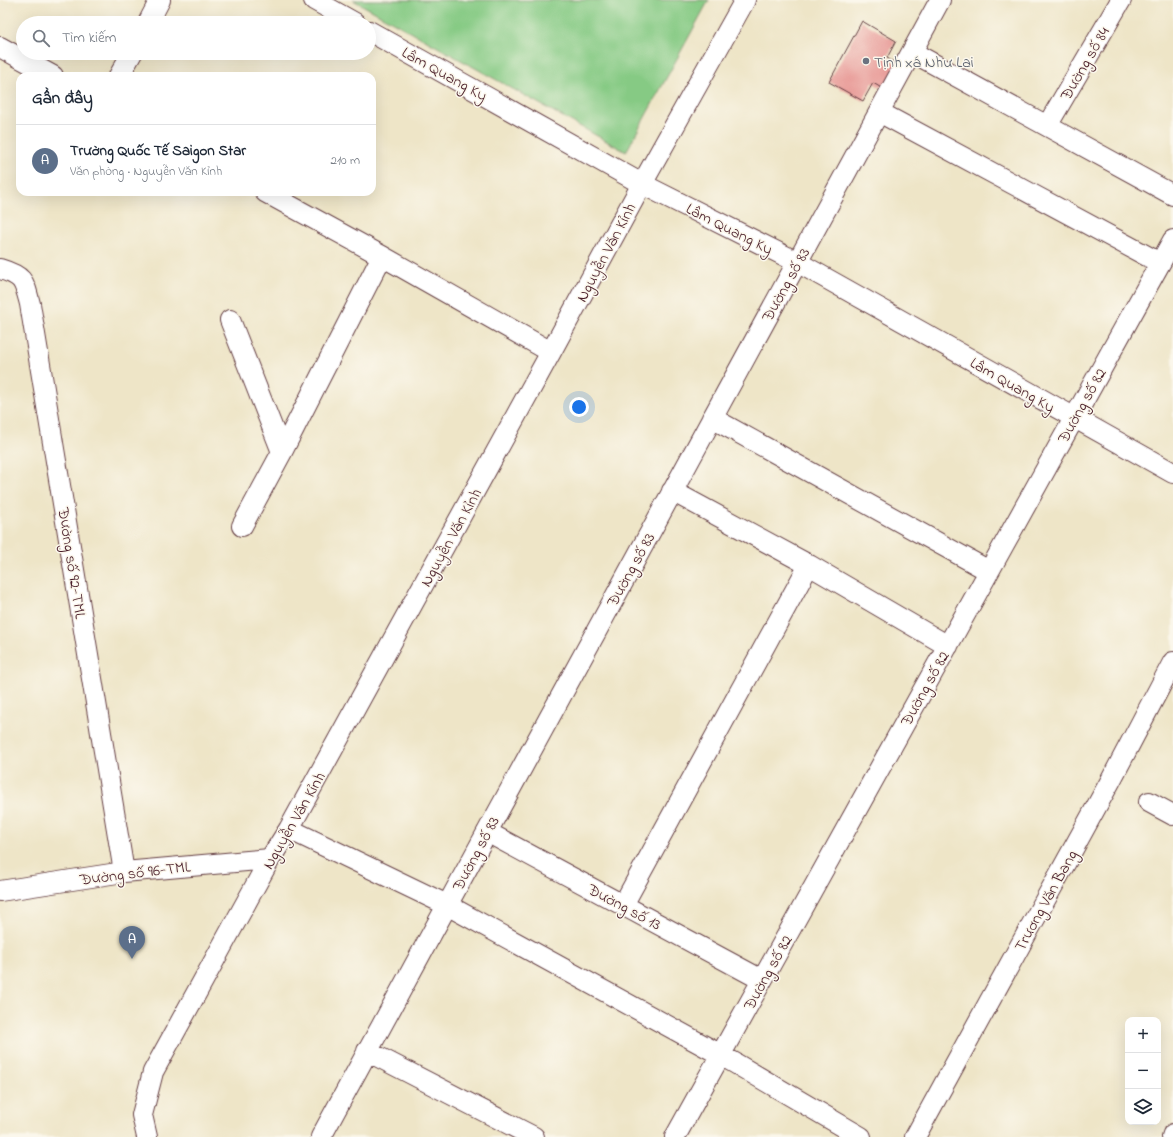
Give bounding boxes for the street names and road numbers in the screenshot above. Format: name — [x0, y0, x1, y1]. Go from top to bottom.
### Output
street label: Đường số 84 — [1055, 22, 1117, 106]
street label: Lâm Quang Ky — [397, 41, 491, 108]
street label: Lâm Quang Ky — [681, 198, 777, 262]
street label: Nguyễn Văn Kỉnh — [571, 199, 643, 307]
street label: Đường số 83 — [756, 244, 817, 327]
street label: Lâm Quang Ky — [965, 352, 1059, 420]
street label: Đường số 82 — [1052, 364, 1113, 449]
street label: Nguyễn Văn Kỉnh — [415, 484, 489, 592]
street label: Đường số 92-TML — [50, 505, 92, 621]
street label: Đường số 83 — [601, 529, 662, 612]
street label: Đường số 82 — [895, 647, 956, 732]
street label: Nguyễn Văn Kỉnh — [257, 768, 332, 874]
street label: Đường số 83 — [447, 812, 506, 896]
street label: Trương Văn Bang — [1009, 846, 1085, 956]
street label: Đường số 96-TML — [78, 855, 192, 893]
street label: Đường số 13 — [582, 878, 665, 937]
street label: Đường số 82 — [738, 931, 799, 1016]

